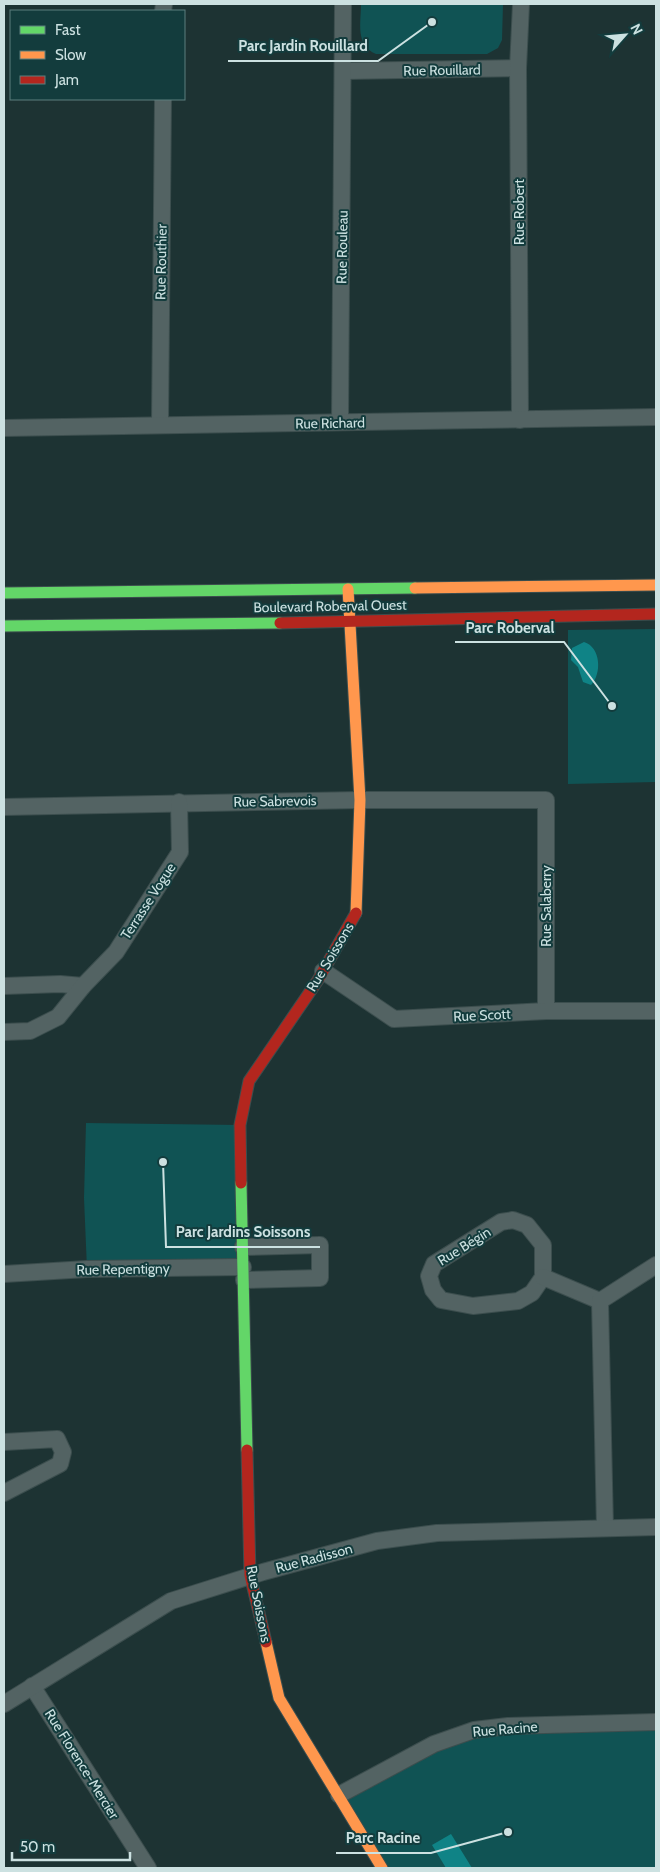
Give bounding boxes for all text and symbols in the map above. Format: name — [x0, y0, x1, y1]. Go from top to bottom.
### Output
legend — [10, 10, 185, 100]
north arrow — [600, 10, 650, 60]
text: Fast — [55, 21, 80, 39]
text: N — [626, 21, 647, 38]
callout: Parc Jardin Rouillard — [228, 31, 378, 61]
text: Parc Jardin Rouillard — [238, 37, 368, 55]
text: Slow — [55, 46, 86, 64]
street label: Rue Rouillard — [403, 60, 481, 80]
text: Jam — [54, 71, 79, 89]
street label: Rue Robert — [510, 179, 528, 245]
street label: Rue Rouleau — [332, 210, 352, 284]
street label: Rue Routhier — [151, 223, 171, 300]
street label: Rue Richard — [295, 413, 365, 433]
street label: Boulevard Roberval Ouest — [253, 596, 407, 616]
callout: Parc Roberval — [455, 612, 564, 642]
text: Parc Roberval — [466, 619, 555, 637]
street label: Rue Sabrevois — [233, 791, 317, 811]
street label: Terrasse Vogue — [117, 859, 179, 943]
street label: Rue Salaberry — [537, 865, 555, 947]
street label: Rue Soissons — [302, 919, 358, 995]
street label: Rue Scott — [453, 1004, 511, 1025]
callout: Parc Jardins Soissons — [166, 1217, 320, 1247]
text: Parc Jardins Soissons — [176, 1223, 310, 1241]
street label: Rue Bégin — [434, 1223, 494, 1269]
street label: Rue Repentigny — [76, 1259, 170, 1279]
street label: Rue Radisson — [274, 1539, 355, 1577]
street label: Rue Soissons — [243, 1564, 275, 1644]
street label: Rue Florence-Mercier — [41, 1706, 123, 1823]
street label: Rue Racine — [472, 1717, 538, 1741]
callout: Parc Racine — [336, 1823, 431, 1853]
text: Parc Racine — [346, 1829, 420, 1847]
scale bar — [12, 1830, 130, 1862]
text: 50 m — [20, 1838, 55, 1856]

